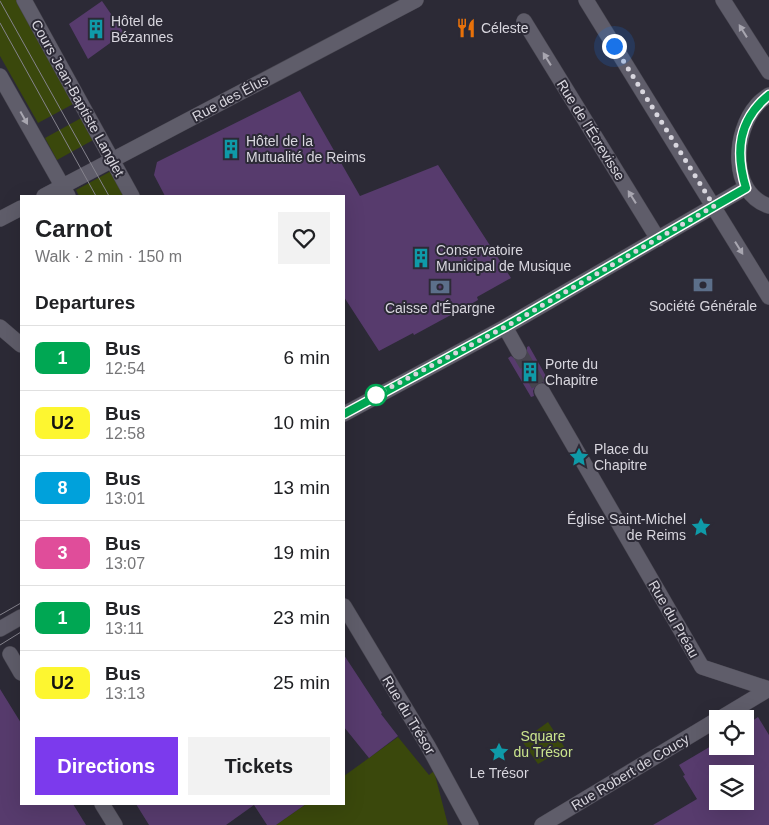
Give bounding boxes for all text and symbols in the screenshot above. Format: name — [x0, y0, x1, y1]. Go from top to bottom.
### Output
place label: Hôtel de Bézannes — [111, 13, 173, 45]
street label: Cours Jean-Baptiste Langlet — [28, 17, 128, 179]
restaurant icon: Céleste — [455, 17, 477, 39]
building icon: Hôtel de Bézannes — [85, 18, 107, 40]
place label: Céleste — [481, 20, 529, 36]
one-way arrow — [738, 24, 748, 38]
your location — [602, 34, 627, 59]
one-way arrow — [543, 52, 552, 65]
street label: Rue des Élus — [189, 71, 271, 125]
street label: Rue de l'Écrevisse — [554, 77, 629, 183]
one-way arrow — [19, 112, 28, 125]
place label: Hôtel de la Mutualité de Reims — [246, 133, 366, 165]
building icon: Hôtel de la Mutualité de Reims — [220, 138, 242, 160]
one-way arrow — [628, 191, 637, 204]
button: heart — [278, 212, 330, 264]
text: Carnot — [35, 215, 112, 242]
one-way arrow — [734, 241, 744, 254]
place label: Conservatoire Municipal de Musique — [436, 242, 572, 274]
building icon: Conservatoire Municipal de Musique — [410, 247, 432, 269]
text: Walk · 2 min · 150 m — [35, 248, 182, 265]
bank icon: Société Générale — [692, 274, 714, 296]
bank icon: Caisse d'Épargne — [429, 276, 451, 298]
text: Departures — [35, 292, 135, 313]
place label: Société Générale — [649, 298, 757, 314]
place label: Caisse d'Épargne — [385, 300, 495, 316]
text: Bus — [105, 338, 141, 359]
text: 6 min — [284, 347, 330, 368]
text: 1 — [57, 348, 68, 368]
place label: Porte du Chapitre — [545, 356, 598, 388]
text: 12:54 — [105, 360, 145, 377]
building icon: Porte du Chapitre — [519, 361, 541, 383]
unlabelled marker — [365, 384, 387, 406]
text: Bus — [105, 403, 141, 424]
text: 10 min — [273, 412, 330, 433]
text: U2 — [51, 413, 74, 433]
text: 12:58 — [105, 425, 145, 442]
place label: Place du Chapitre — [594, 441, 648, 473]
place icon: Place du Chapitre — [568, 446, 590, 468]
text: Bus — [105, 468, 141, 489]
text: 13 min — [273, 477, 330, 498]
text: 8 — [57, 478, 68, 498]
text: 13:01 — [105, 490, 145, 507]
place label: Église Saint-Michel de Reims — [567, 511, 686, 543]
place icon: Église Saint-Michel de Reims — [690, 516, 712, 538]
text: Bus — [105, 533, 141, 554]
text: 19 min — [273, 542, 330, 563]
text: 3 — [57, 543, 68, 563]
text: 13:07 — [105, 555, 145, 572]
street label: Rue du Préau — [645, 578, 703, 660]
text: Bus — [105, 598, 141, 619]
text: 23 min — [273, 607, 330, 628]
text: 1 — [57, 608, 68, 628]
text: 13:11 — [105, 620, 144, 637]
text: Bus — [105, 663, 141, 684]
text: 25 min — [273, 672, 330, 693]
text: U2 — [51, 673, 74, 693]
street label: Rue du Trésor — [379, 673, 439, 757]
text: 13:13 — [105, 685, 145, 702]
map controls — [709, 710, 754, 810]
button: locate — [709, 710, 754, 755]
park label: Square du Trésor — [513, 728, 573, 760]
street label: Rue Robert de Coucy — [568, 730, 692, 814]
button: Directions — [35, 737, 178, 795]
button: Tickets — [188, 737, 330, 795]
place icon: Le Trésor — [488, 741, 510, 763]
place label: Le Trésor — [469, 765, 529, 781]
button: layers — [709, 765, 754, 810]

